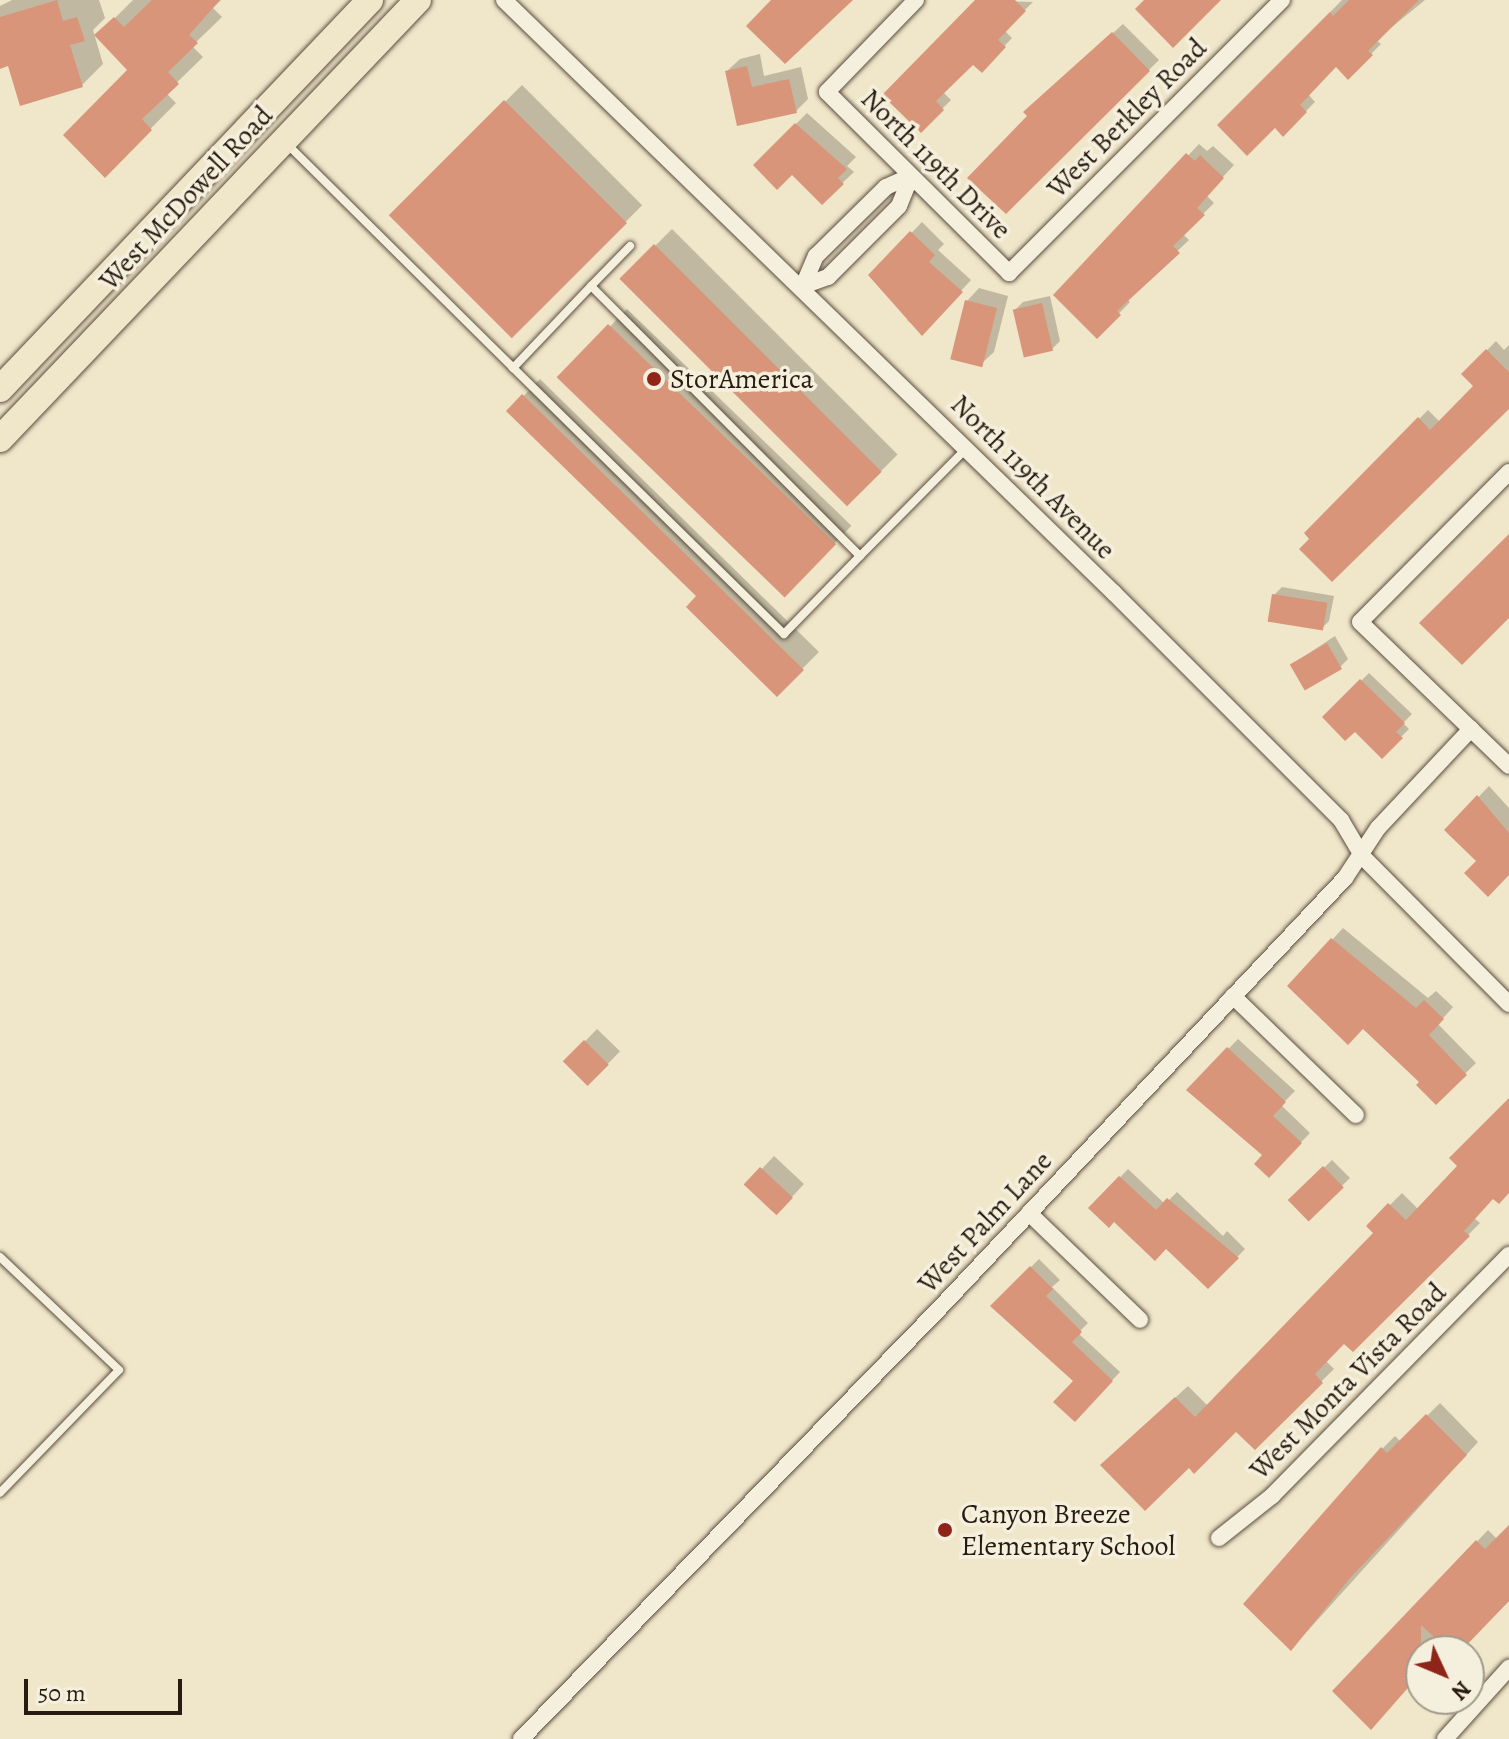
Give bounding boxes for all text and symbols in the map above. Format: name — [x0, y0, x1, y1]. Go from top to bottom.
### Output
street label: West Berkley Road — [1040, 31, 1214, 205]
street label: North 119th Drive — [854, 82, 1018, 246]
street label: West McDowell Road — [92, 99, 280, 297]
place label: StorAmerica — [670, 362, 814, 396]
marker: StorAmerica — [645, 370, 663, 388]
street label: North 119th Avenue — [944, 388, 1122, 566]
street label: West Palm Lane — [911, 1144, 1059, 1300]
street label: West Monta Vista Road — [1243, 1276, 1453, 1486]
place label: Canyon Breeze Elementary School — [961, 1497, 1175, 1563]
marker: Canyon Breeze Elementary School — [936, 1521, 954, 1539]
north arrow — [1405, 1635, 1485, 1715]
scale bar — [28, 1663, 186, 1713]
text: N — [1444, 1674, 1477, 1706]
text: 50 m — [38, 1677, 86, 1709]

